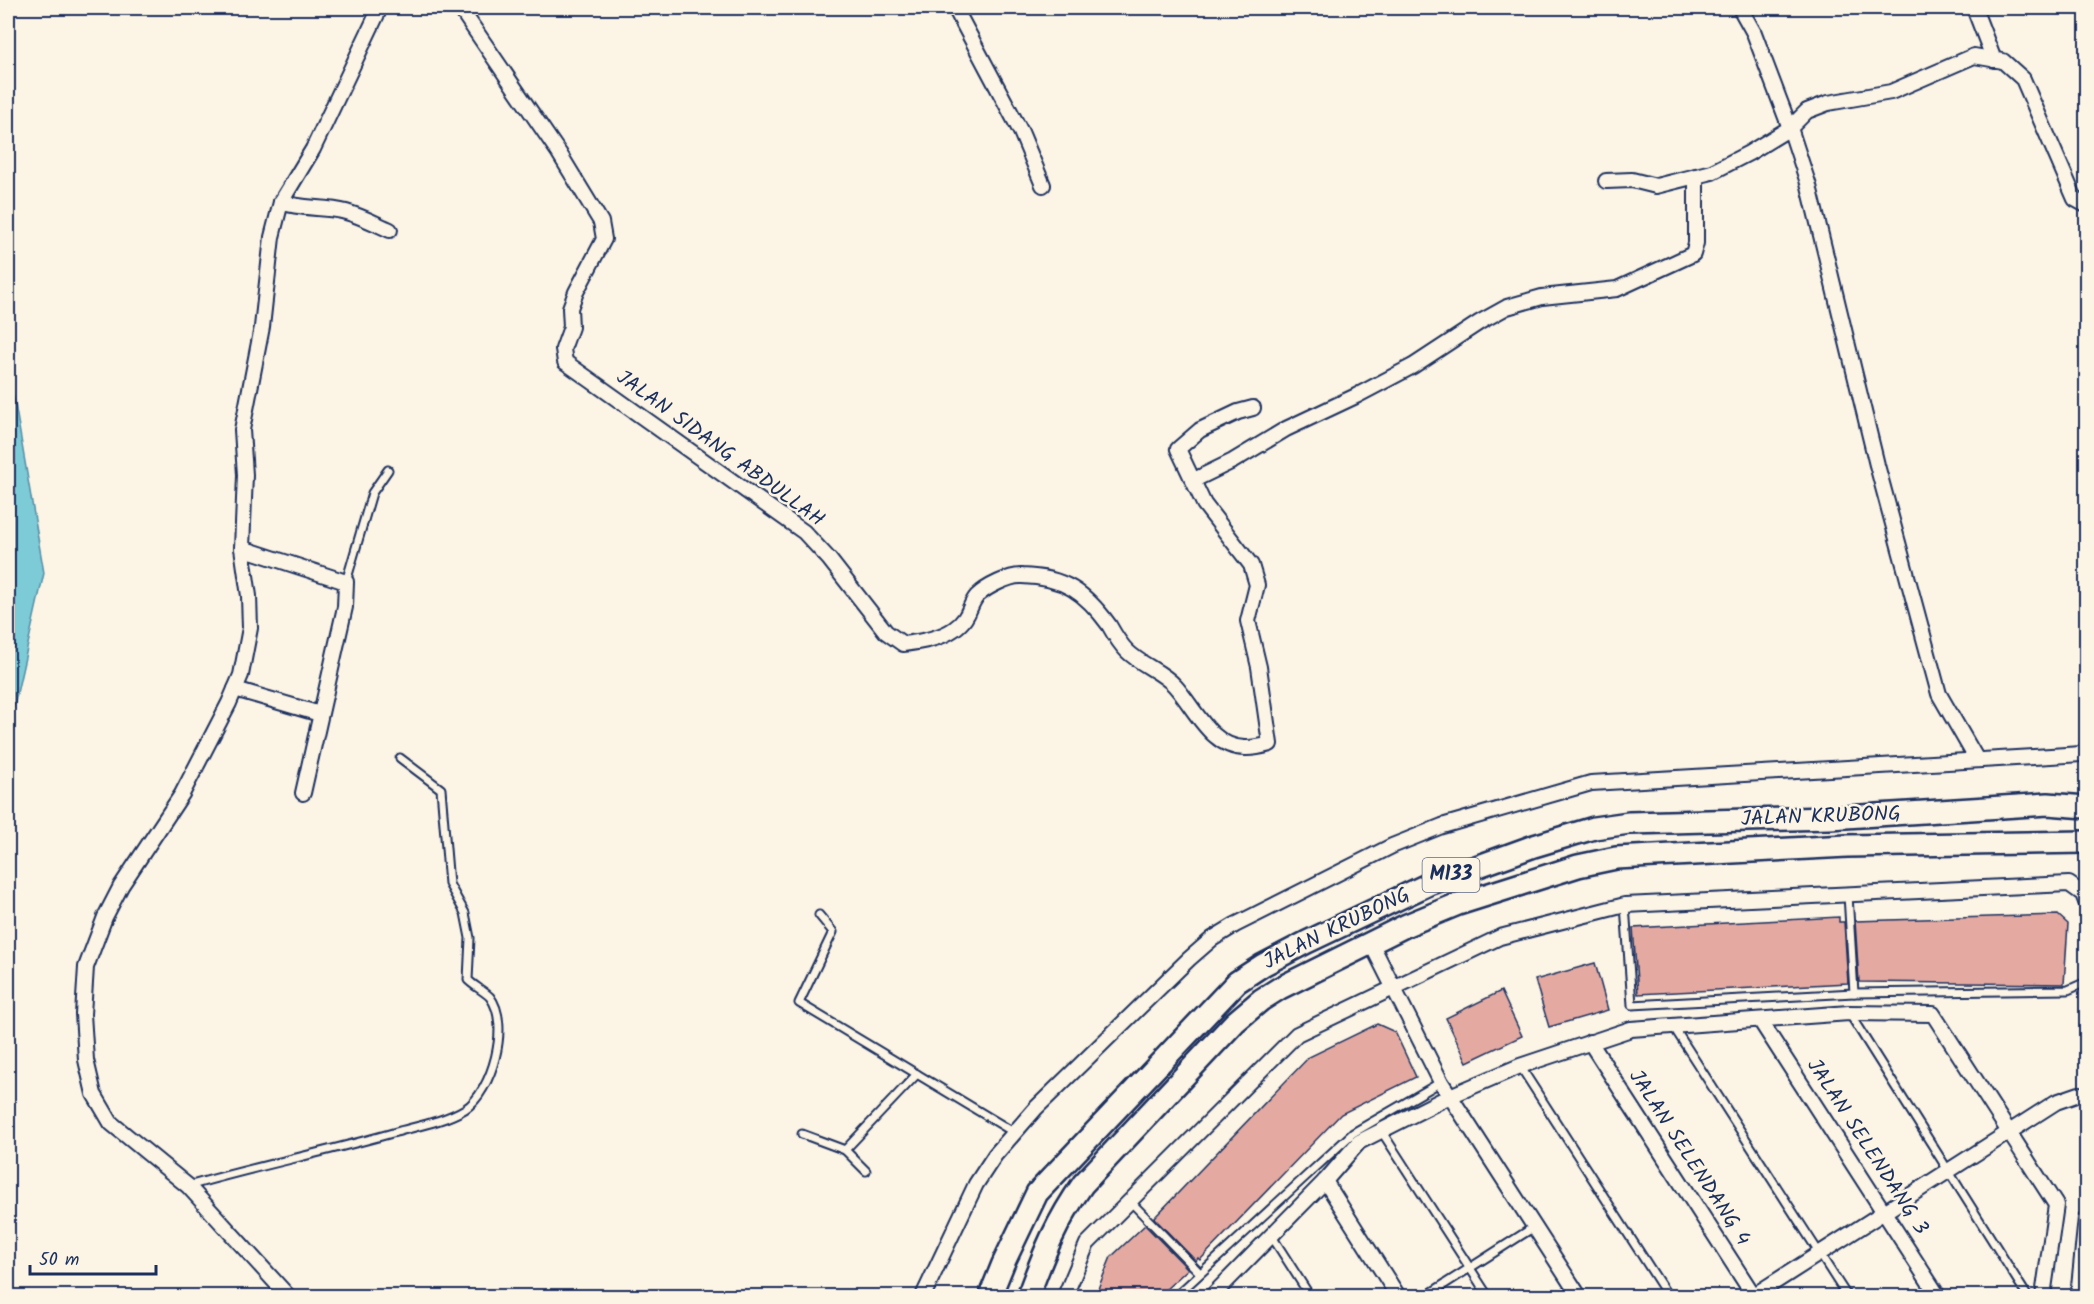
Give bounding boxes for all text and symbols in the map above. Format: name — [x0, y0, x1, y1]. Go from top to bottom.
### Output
street label: JALAN SIDANG ABDULLAH — [609, 362, 831, 536]
street label: JALAN KRUBONG — [1740, 798, 1902, 836]
road number: M133 — [1422, 858, 1480, 892]
street label: JALAN KRUBONG — [1258, 879, 1416, 979]
street label: JALAN SELENDANG 3 — [1797, 1052, 1937, 1242]
street label: JALAN SELENDANG 4 — [1620, 1063, 1758, 1253]
scale bar — [30, 1238, 156, 1276]
text: 50 m — [39, 1246, 79, 1275]

